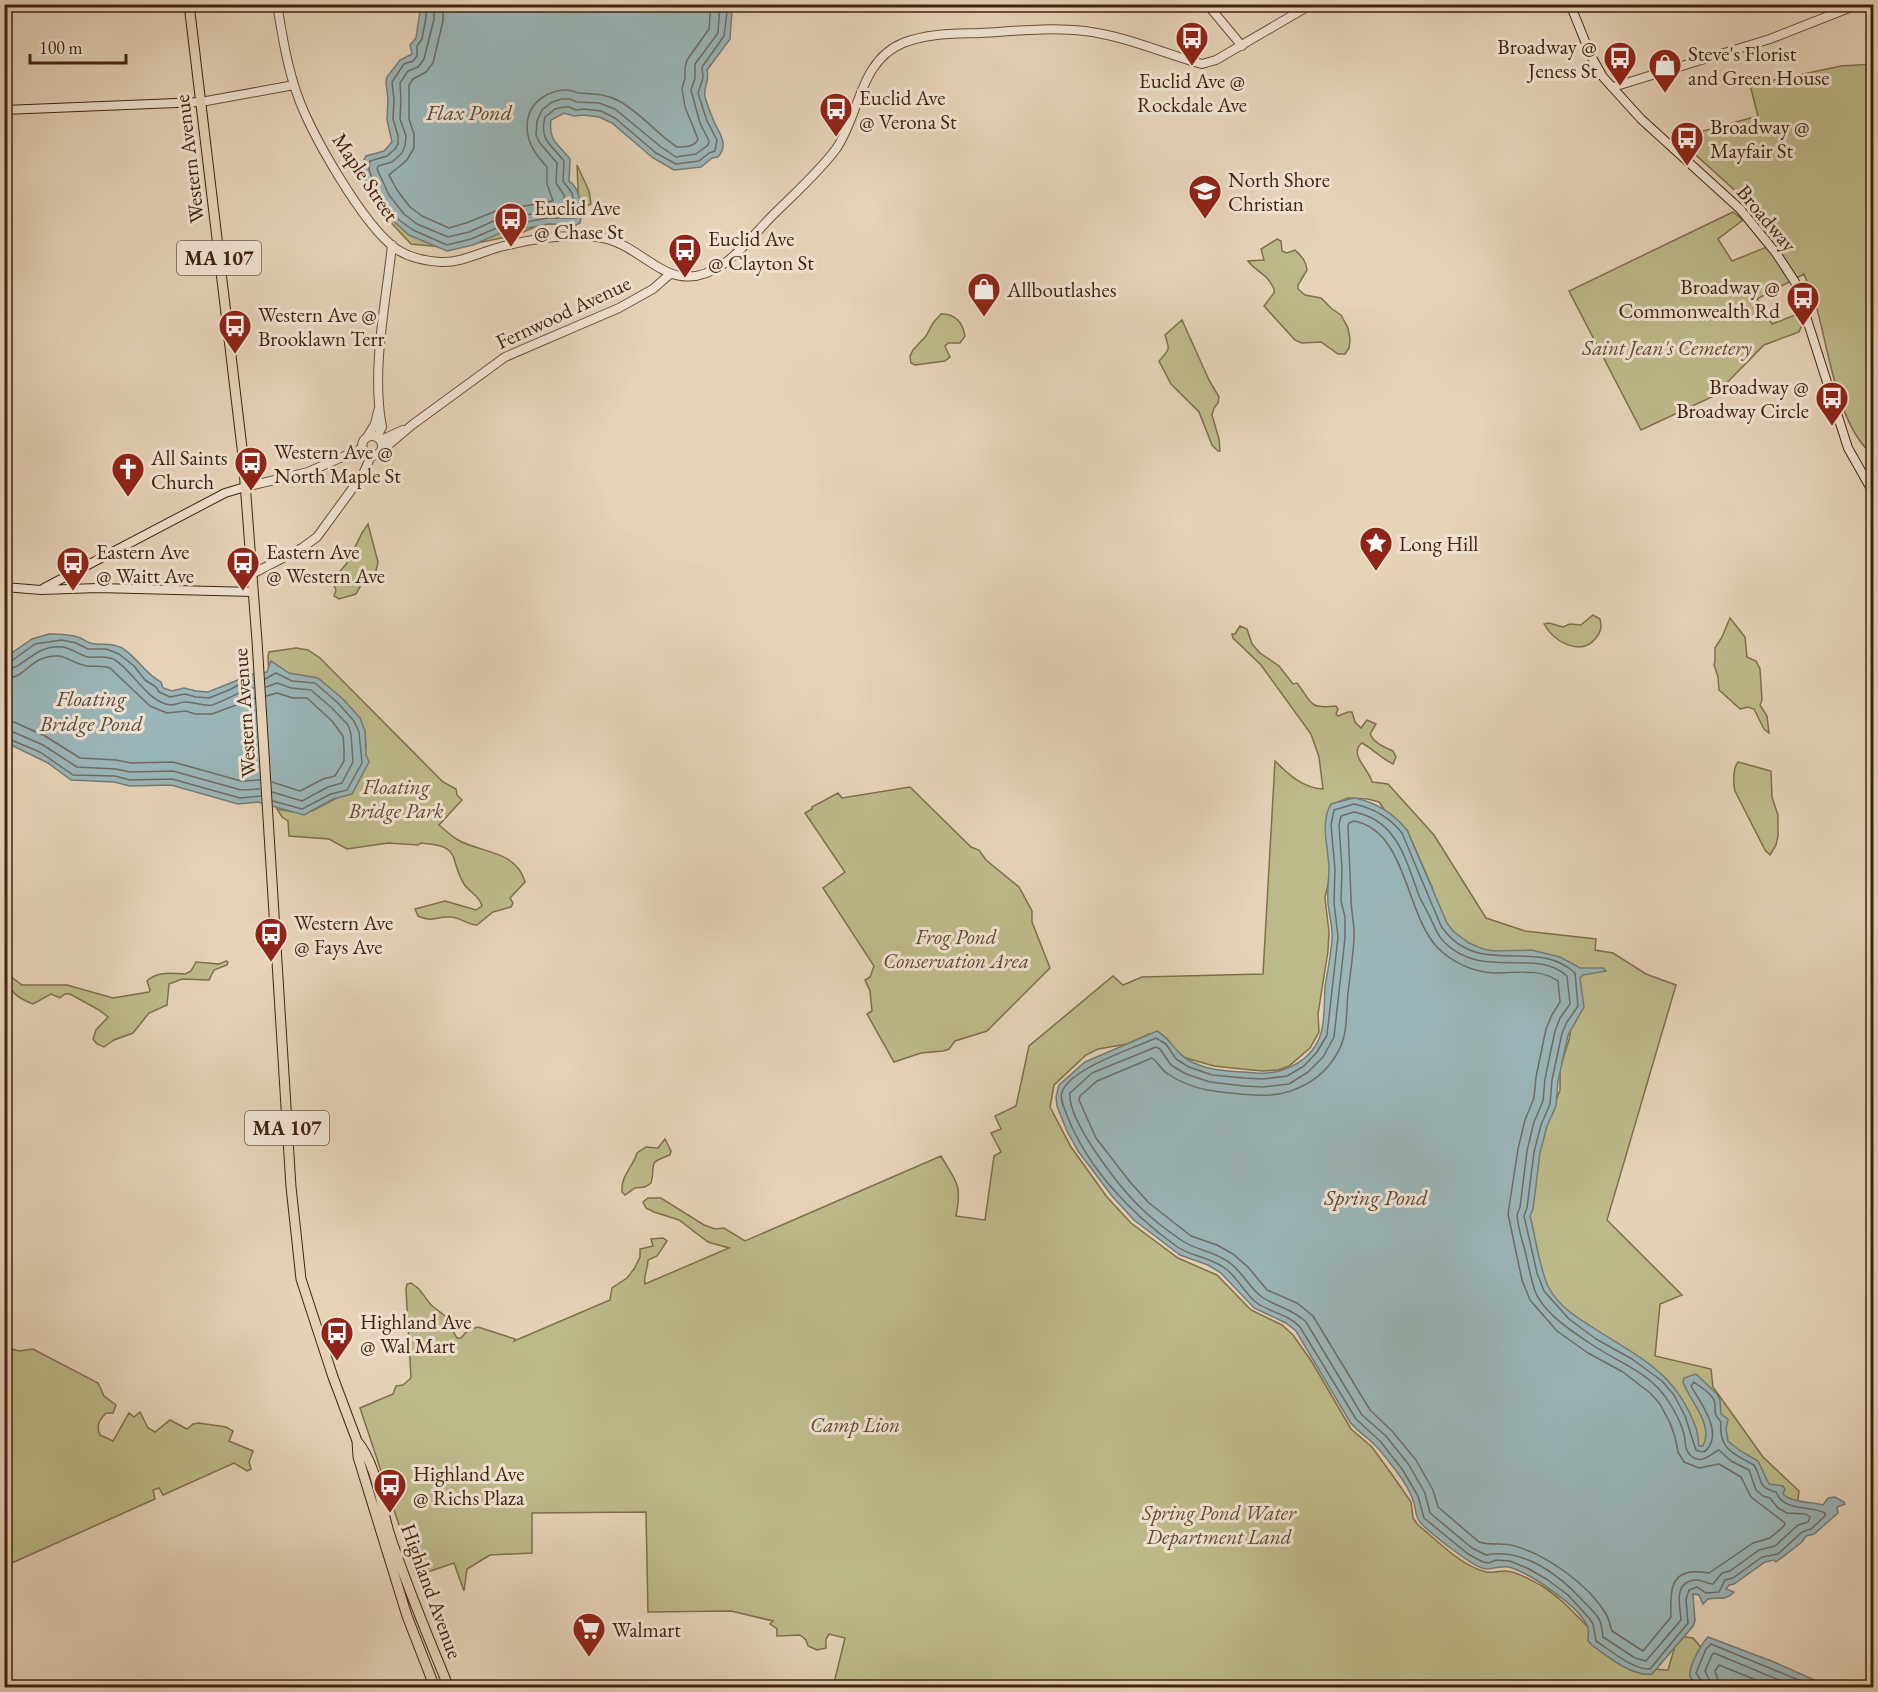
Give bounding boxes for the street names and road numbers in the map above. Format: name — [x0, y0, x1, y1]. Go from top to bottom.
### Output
street label: Western Avenue — [168, 93, 210, 225]
street label: Maple Street — [327, 128, 406, 227]
street label: Broadway — [1731, 179, 1803, 258]
road number: MA 107 — [177, 241, 261, 275]
street label: Fernwood Avenue — [491, 269, 635, 355]
street label: Western Avenue — [226, 647, 262, 779]
road number: MA 107 — [245, 1111, 329, 1145]
street label: Highland Avenue — [395, 1520, 469, 1662]

